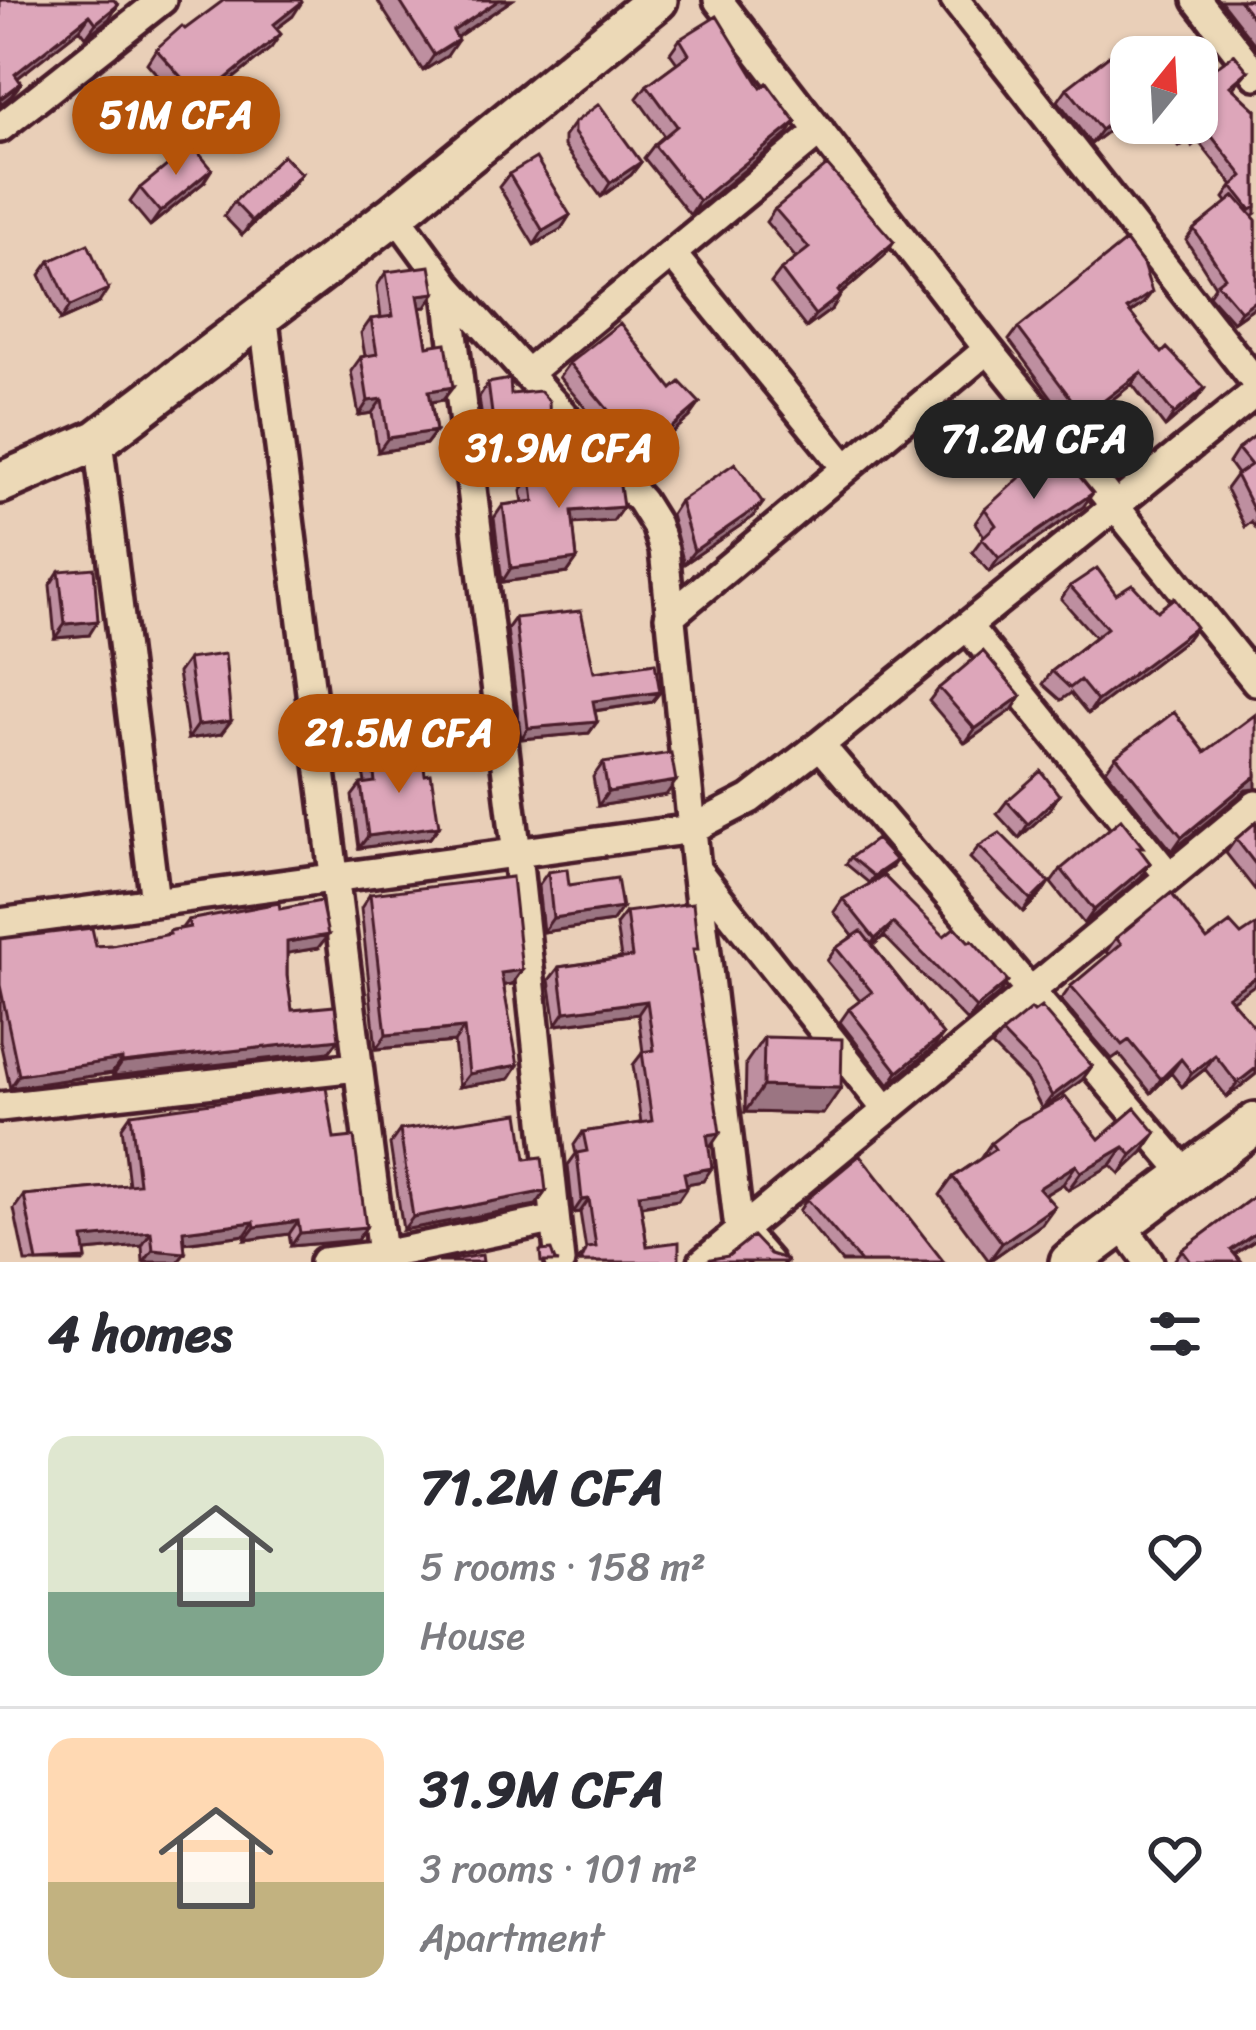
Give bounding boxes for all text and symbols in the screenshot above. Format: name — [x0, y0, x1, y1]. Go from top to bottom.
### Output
north arrow — [1110, 36, 1218, 144]
map controls — [1110, 36, 1218, 144]
pin: 51M CFA — [65, 76, 287, 178]
text: 51M CFA — [99, 80, 253, 149]
pin: 71.2M CFA — [897, 400, 1171, 502]
text: 71.2M CFA — [941, 404, 1127, 473]
pin: 31.9M CFA — [422, 409, 696, 511]
text: 31.9M CFA — [465, 413, 653, 482]
pin: 21.5M CFA — [262, 694, 536, 796]
text: 21.5M CFA — [305, 698, 493, 767]
text: 4 homes — [48, 1289, 232, 1379]
icon: filters — [1142, 1301, 1208, 1367]
text: 71.2M CFA — [420, 1442, 664, 1532]
icon: home — [144, 1484, 288, 1628]
icon: heart — [1142, 1523, 1208, 1589]
text: 5 rooms · 158 m² — [420, 1532, 706, 1601]
text: House — [420, 1601, 525, 1670]
text: 31.9M CFA — [420, 1744, 665, 1834]
icon: home — [144, 1786, 288, 1930]
icon: heart — [1142, 1825, 1208, 1891]
text: 3 rooms · 101 m² — [420, 1834, 697, 1903]
text: Apartment — [420, 1903, 604, 1972]

